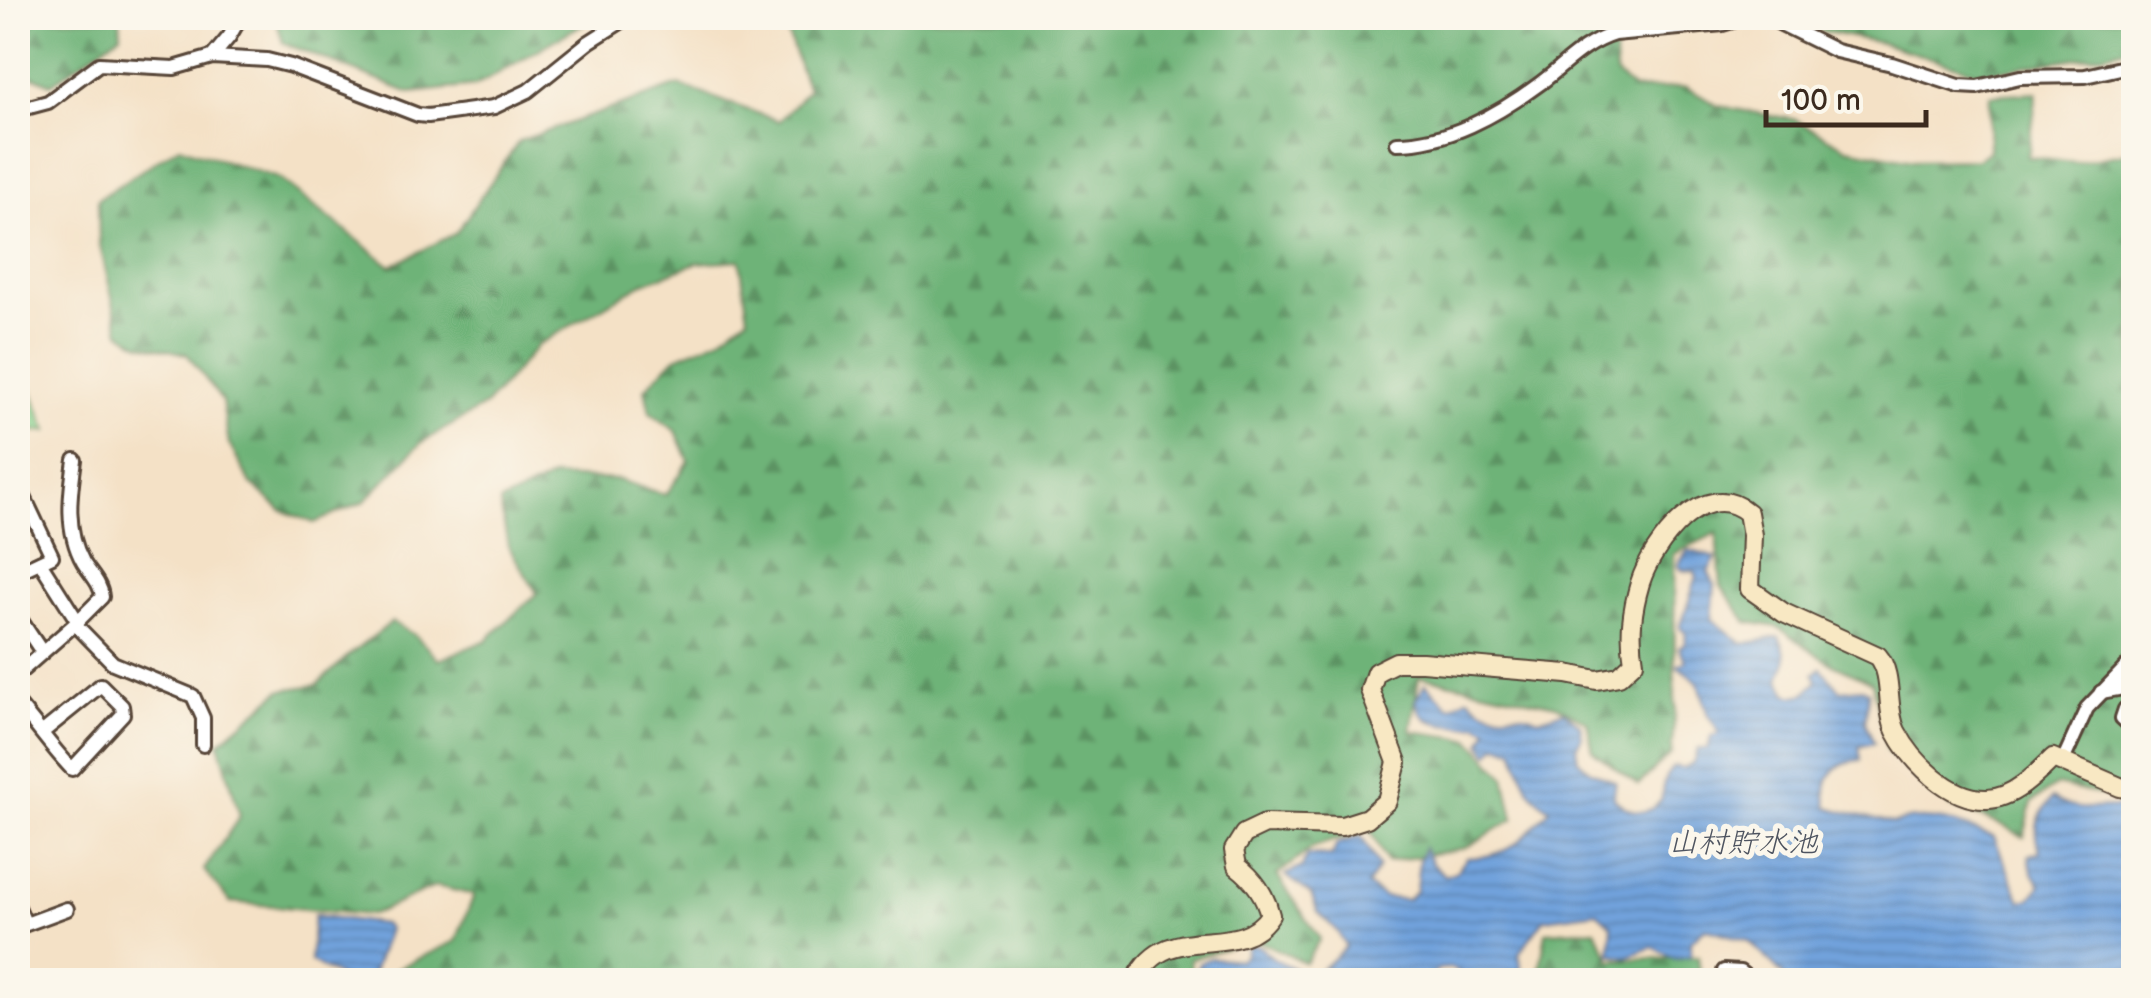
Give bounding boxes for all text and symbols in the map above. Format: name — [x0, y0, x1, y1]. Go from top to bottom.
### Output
scale bar — [1766, 65, 1926, 127]
text: 100 m — [1781, 83, 1861, 119]
water label: 山村貯水池 — [1668, 825, 1819, 861]

